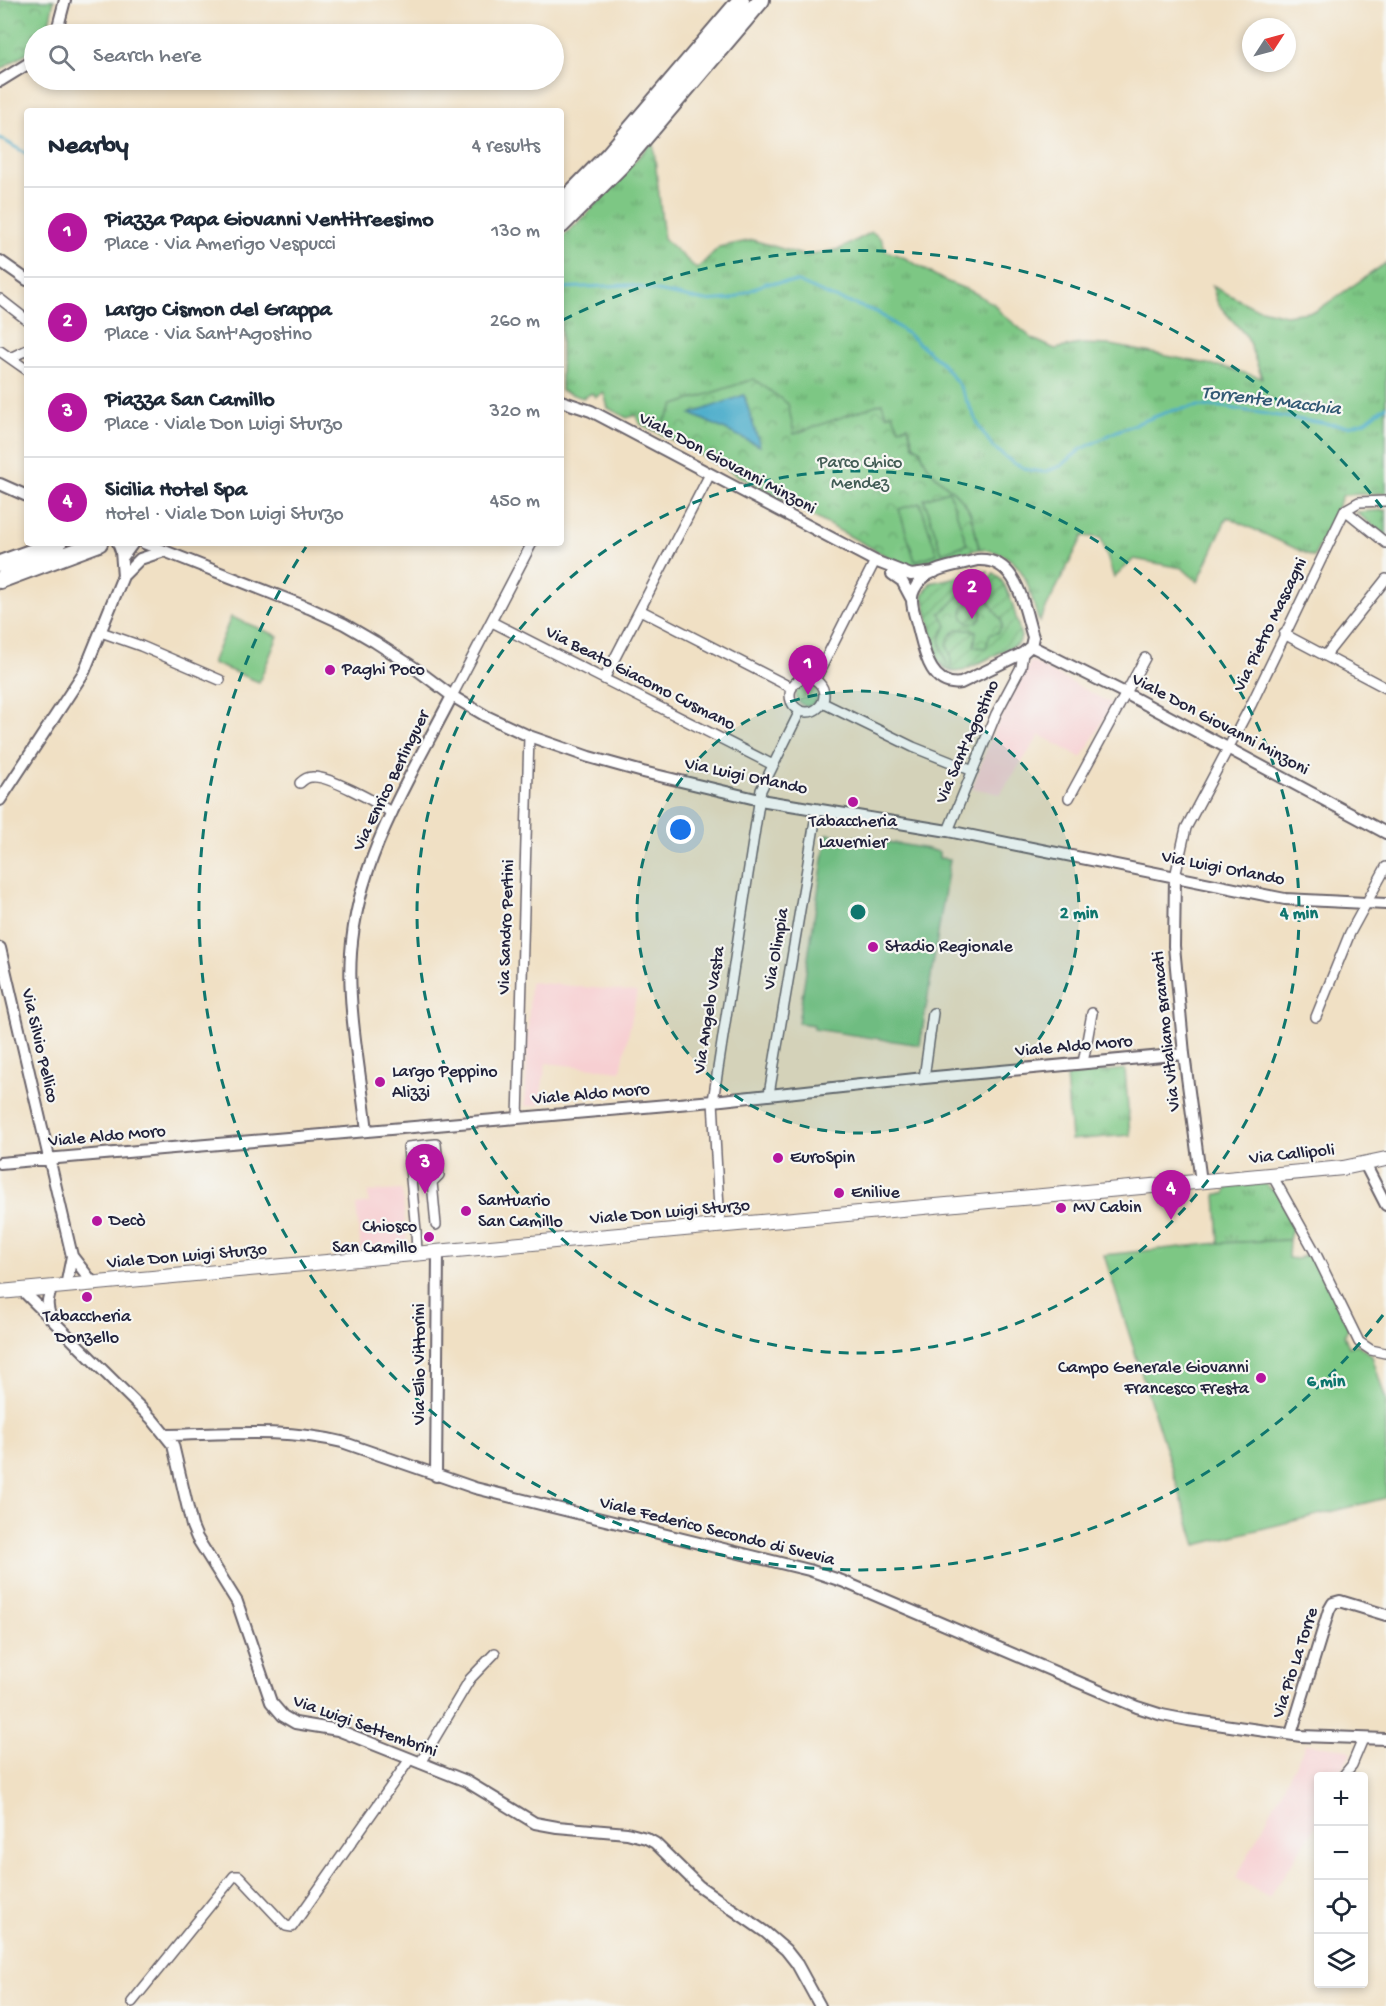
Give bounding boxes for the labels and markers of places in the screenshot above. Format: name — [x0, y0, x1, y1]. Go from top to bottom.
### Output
pin: 2 — [952, 570, 992, 619]
pin: 1 — [788, 646, 828, 695]
place label: Paghi Poco — [341, 660, 425, 681]
marker: Paghi Poco — [323, 663, 337, 677]
marker: Tabaccheria Lavernier — [846, 795, 860, 809]
place label: Tabaccheria Lavernier — [808, 812, 898, 854]
centre of rings — [848, 902, 868, 922]
place label: Stadio Regionale — [885, 937, 1013, 958]
marker: Stadio Regionale — [866, 940, 880, 954]
place label: Largo Peppino Alizzi — [392, 1062, 498, 1104]
marker: Largo Peppino Alizzi — [373, 1075, 387, 1089]
pin: 3 — [406, 1144, 444, 1194]
place label: EuroSpin — [790, 1148, 855, 1169]
marker: EuroSpin — [771, 1151, 785, 1165]
pin: 4 — [1152, 1170, 1190, 1220]
place label: Enilive — [851, 1183, 900, 1204]
marker: Enilive — [832, 1186, 846, 1200]
place label: Santuario San Camillo — [478, 1191, 563, 1233]
place label: MV Cabin — [1073, 1198, 1142, 1219]
marker: MV Cabin — [1054, 1201, 1068, 1215]
marker: Santuario San Camillo — [459, 1204, 473, 1218]
place label: Decò — [108, 1211, 145, 1232]
marker: Decò — [90, 1214, 104, 1228]
place label: Chiosco San Camillo — [332, 1217, 417, 1259]
marker: Chiosco San Camillo — [422, 1230, 436, 1244]
marker: Tabaccheria Donzello — [80, 1290, 94, 1304]
place label: Tabaccheria Donzello — [42, 1307, 132, 1349]
place label: Campo Generale Giovanni Francesco Fresta — [1058, 1358, 1250, 1400]
marker: Campo Generale Giovanni Francesco Fresta — [1254, 1371, 1268, 1385]

